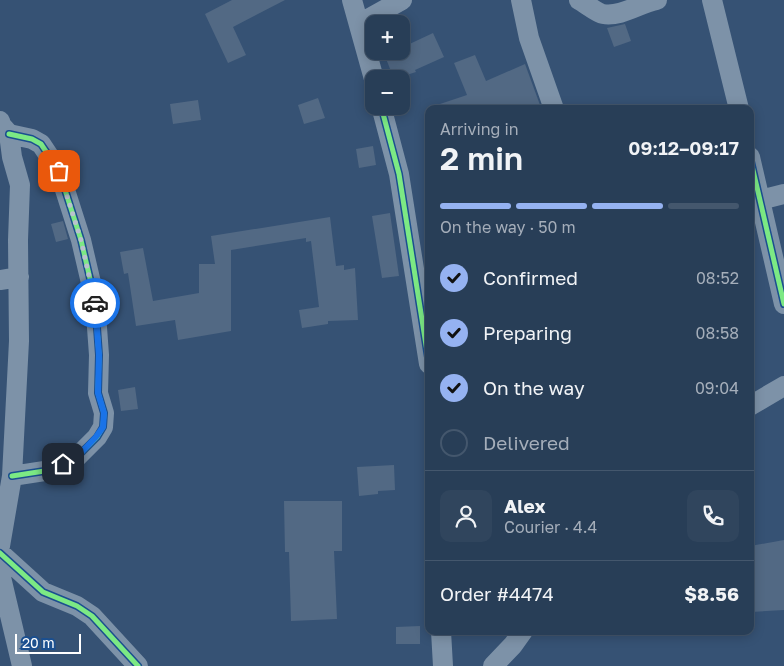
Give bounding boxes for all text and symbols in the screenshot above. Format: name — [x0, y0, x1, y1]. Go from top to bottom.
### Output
map controls — [365, 15, 410, 115]
button: + — [365, 15, 410, 60]
button: − — [365, 70, 410, 115]
text: Arriving in — [440, 119, 519, 139]
text: 09:12–09:17 — [628, 136, 739, 159]
text: 2 min — [440, 139, 523, 177]
pin — [38, 150, 80, 192]
icon: bag — [45, 157, 73, 185]
text: On the way · 50 m — [440, 217, 576, 237]
icon: check — [440, 264, 468, 292]
text: Confirmed — [483, 266, 578, 289]
text: 08:52 — [696, 268, 739, 288]
courier — [70, 278, 120, 328]
icon: car — [81, 289, 109, 317]
icon: check — [440, 319, 468, 347]
text: Preparing — [483, 321, 572, 344]
text: 08:58 — [695, 323, 739, 343]
icon: check — [440, 374, 468, 402]
text: On the way — [483, 376, 585, 399]
text: 09:04 — [695, 378, 739, 398]
text: Delivered — [483, 431, 570, 454]
pin — [42, 443, 84, 485]
icon: home — [49, 450, 77, 478]
button: person — [440, 490, 492, 542]
button: phone — [687, 490, 739, 542]
text: Alex — [504, 494, 545, 517]
text: Courier · 4.4 — [504, 517, 597, 537]
text: Order #4474 — [440, 582, 554, 605]
text: $8.56 — [684, 582, 739, 605]
scale bar — [15, 631, 81, 654]
text: 20 m — [22, 634, 55, 651]

